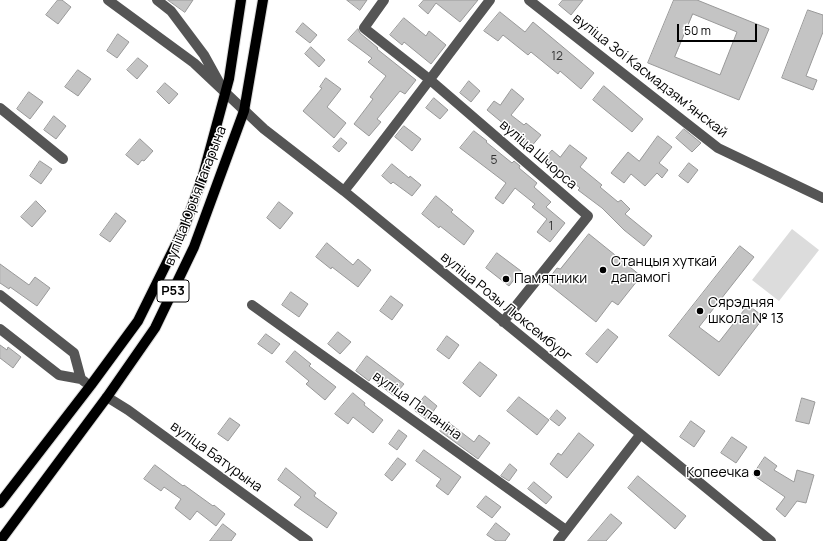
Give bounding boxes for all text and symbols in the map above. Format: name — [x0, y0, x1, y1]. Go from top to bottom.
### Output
street label: вуліца Зоі Касмадзямʼянскай — [569, 10, 731, 142]
scale bar — [679, 16, 759, 42]
text: 50 m — [684, 22, 711, 39]
house number: 12 — [551, 50, 563, 64]
street label: вуліца Шчорса — [496, 117, 580, 193]
street label: вуліца Юрыя Гагарына — [162, 124, 230, 268]
house number: 5 — [491, 154, 497, 168]
house number: 1 — [549, 220, 553, 234]
street label: вуліца Розы Люксембург — [437, 249, 575, 365]
place label: Станцыя хуткай дапамогі — [611, 254, 717, 286]
marker: Станцыя хуткай дапамогі — [598, 265, 608, 275]
place label: Памятники — [514, 271, 587, 287]
marker: Памятники — [501, 274, 511, 284]
road number: Р53 — [157, 280, 189, 302]
place label: Сярэдняя школа № 13 — [708, 295, 784, 328]
marker: Сярэдняя школа № 13 — [695, 306, 705, 316]
street label: вуліца Папаніна — [369, 368, 465, 444]
street label: вуліца Батурына — [167, 418, 265, 496]
place label: Копеечка — [686, 465, 749, 481]
marker: Копеечка — [752, 468, 762, 478]

